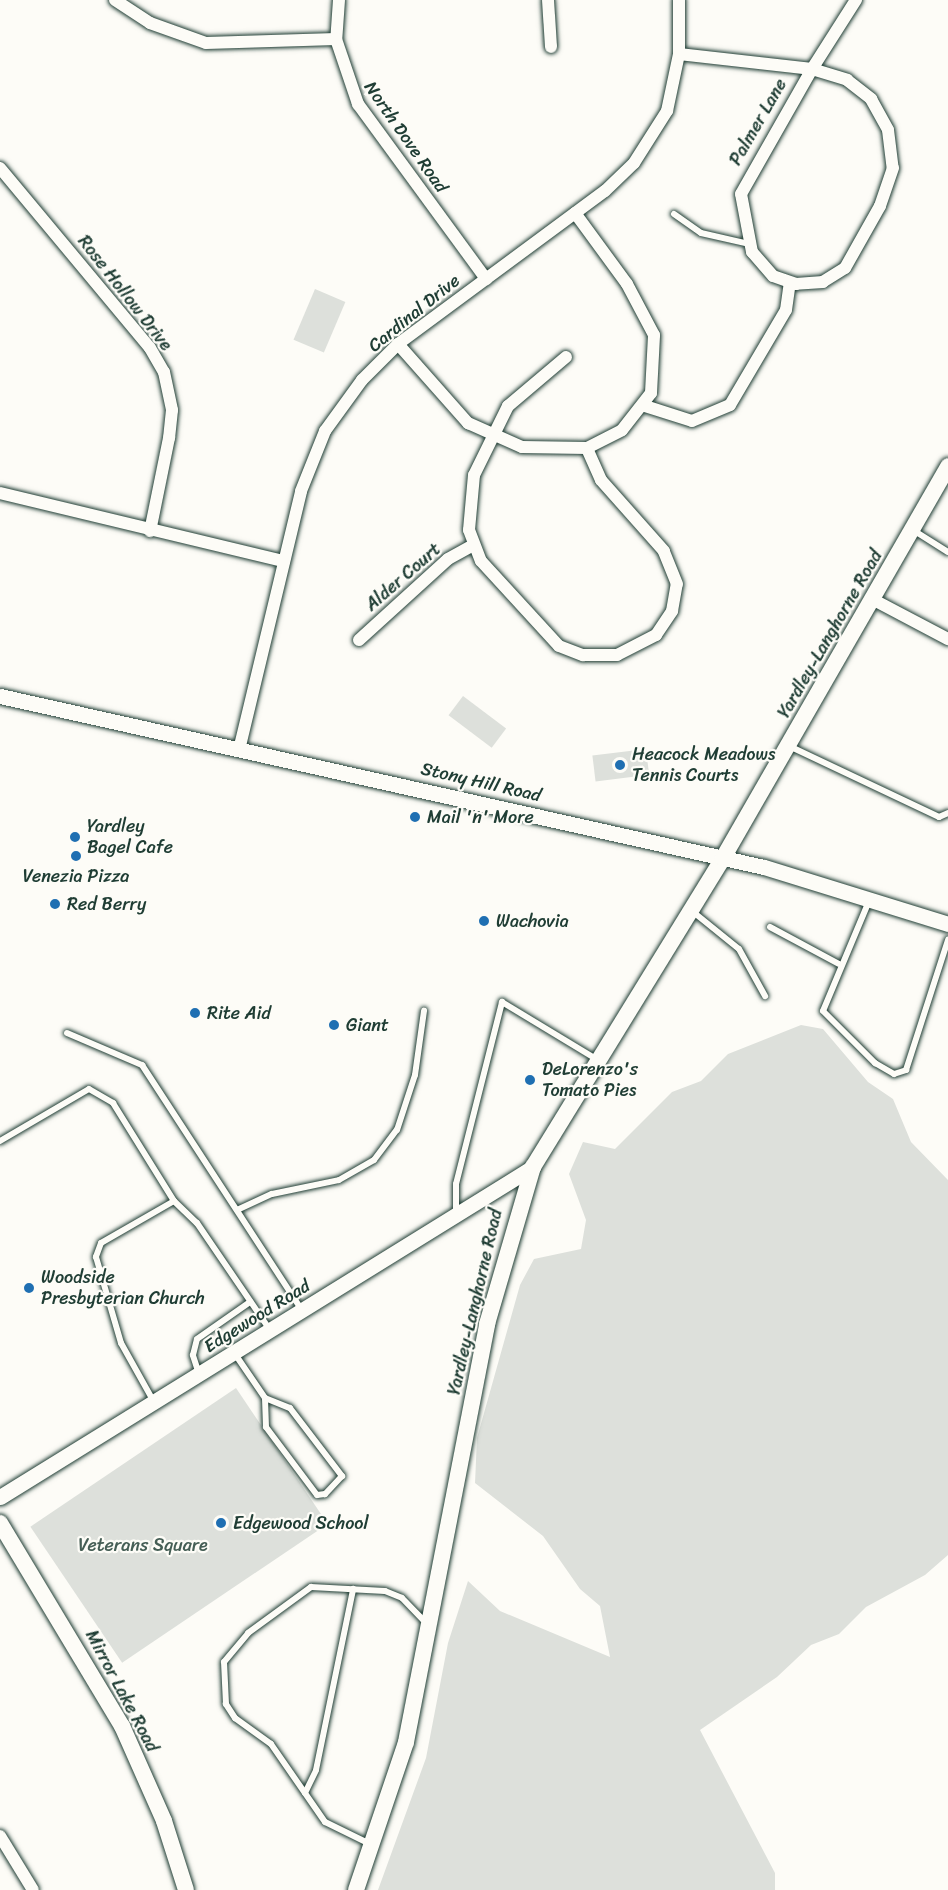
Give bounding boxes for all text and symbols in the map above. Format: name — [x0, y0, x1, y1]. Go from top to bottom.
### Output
street label: Palmer Lane — [725, 75, 791, 169]
street label: North Dove Road — [359, 77, 453, 197]
street label: Rose Hollow Drive — [73, 231, 177, 355]
street label: Cardinal Drive — [364, 270, 464, 356]
street label: Alder Court — [361, 538, 445, 616]
street label: Yardley-Langhorne Road — [773, 546, 887, 722]
place label: Heacock Meadows Tennis Courts — [632, 744, 775, 786]
street label: Stony Hill Road — [419, 758, 543, 806]
marker: Heacock Meadows Tennis Courts — [613, 758, 627, 772]
place label: Mail 'n' More — [427, 806, 534, 828]
marker: Mail 'n' More — [408, 810, 422, 824]
place label: Yardley Bagel Cafe — [87, 816, 173, 858]
marker: Yardley Bagel Cafe — [68, 830, 82, 844]
marker: Venezia Pizza — [69, 849, 83, 863]
place label: Venezia Pizza — [23, 865, 129, 887]
place label: Red Berry — [67, 893, 146, 915]
marker: Red Berry — [48, 897, 62, 911]
place label: Wachovia — [496, 910, 569, 932]
marker: Wachovia — [477, 914, 491, 928]
place label: Rite Aid — [207, 1002, 271, 1024]
marker: Rite Aid — [188, 1006, 202, 1020]
place label: Giant — [346, 1014, 389, 1036]
marker: Giant — [327, 1018, 341, 1032]
place label: DeLorenzo's Tomato Pies — [542, 1059, 638, 1102]
marker: DeLorenzo's Tomato Pies — [523, 1073, 537, 1087]
street label: Yardley-Langhorne Road — [443, 1207, 507, 1397]
place label: Woodside Presbyterian Church — [41, 1267, 205, 1310]
street label: Edgewood Road — [200, 1275, 314, 1357]
marker: Woodside Presbyterian Church — [22, 1281, 36, 1295]
place label: Edgewood School — [233, 1512, 369, 1534]
marker: Edgewood School — [214, 1516, 228, 1530]
park label: Veterans Square — [78, 1534, 208, 1556]
street label: Mirror Lake Road — [81, 1626, 163, 1756]

